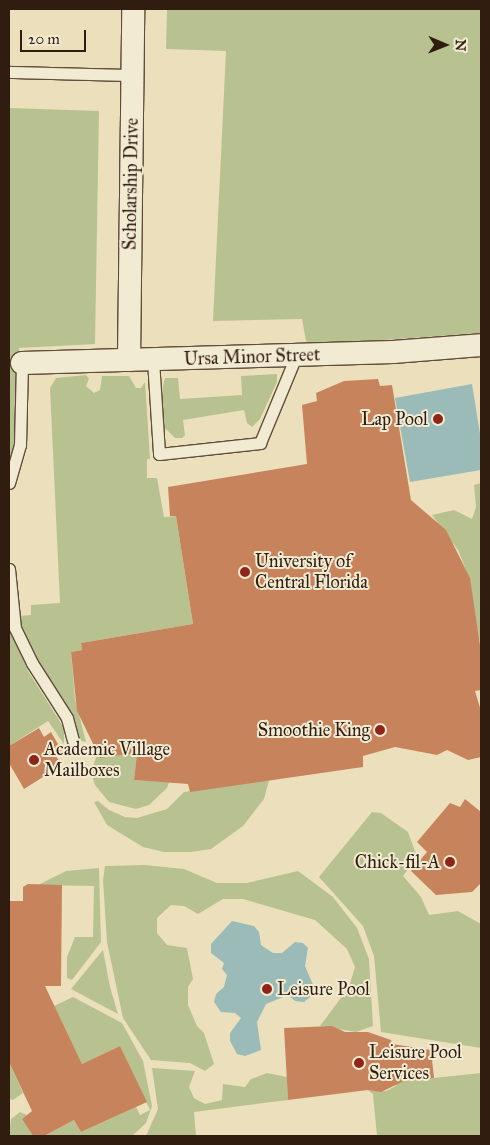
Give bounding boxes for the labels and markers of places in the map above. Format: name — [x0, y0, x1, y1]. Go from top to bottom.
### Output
place label: Lap Pool — [361, 408, 428, 430]
marker: Lap Pool — [432, 413, 444, 425]
place label: University of Central Florida — [255, 551, 368, 594]
marker: University of Central Florida — [239, 566, 251, 578]
place label: Smoothie King — [258, 719, 370, 741]
marker: Smoothie King — [374, 724, 386, 736]
place label: Academic Village Mailboxes — [44, 739, 170, 782]
marker: Academic Village Mailboxes — [28, 754, 40, 766]
place label: Chick-fil-A — [355, 851, 440, 873]
marker: Chick-fil-A — [444, 856, 456, 868]
place label: Leisure Pool — [277, 978, 370, 1000]
marker: Leisure Pool — [261, 983, 273, 995]
place label: Leisure Pool Services — [369, 1042, 462, 1084]
marker: Leisure Pool Services — [353, 1057, 365, 1069]

